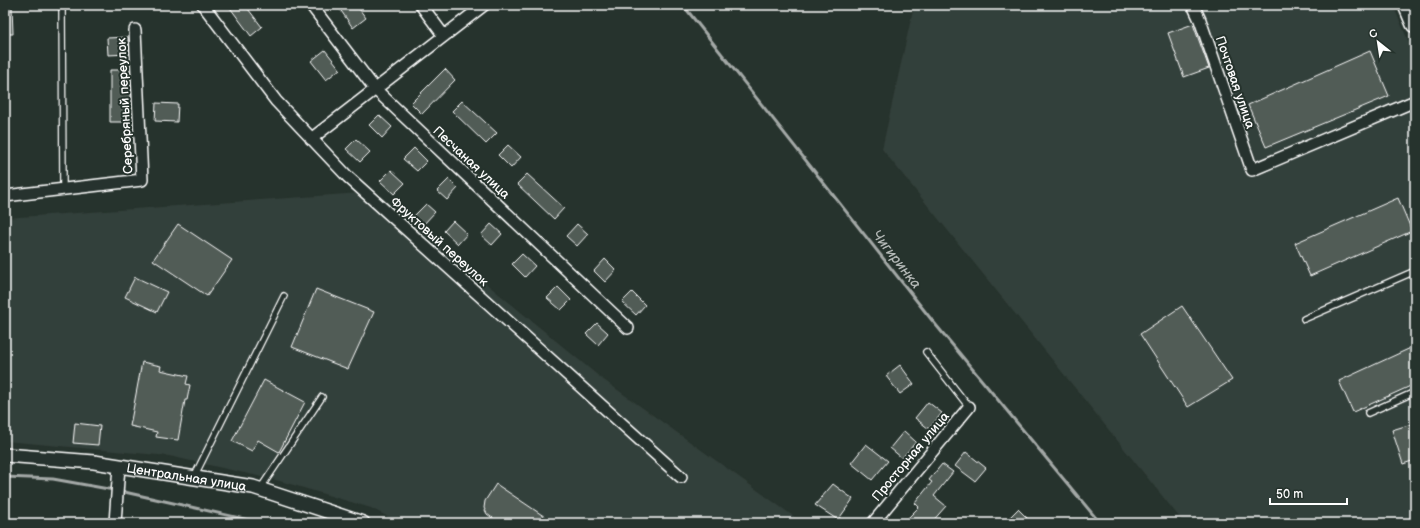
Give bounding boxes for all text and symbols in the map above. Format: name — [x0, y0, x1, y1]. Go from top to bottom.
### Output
north arrow — [1358, 22, 1398, 62]
text: С — [1367, 26, 1380, 41]
street label: Почтовая улица — [1212, 34, 1259, 131]
street label: Серебряный переулок — [113, 37, 137, 174]
street label: Песчаная улица — [429, 123, 513, 203]
street label: Фруктовый переулок — [387, 194, 492, 290]
water label: Чигиринка — [868, 227, 925, 292]
street label: Просторная улица — [869, 408, 953, 505]
street label: Центральная улица — [125, 460, 248, 495]
scale bar — [1270, 480, 1347, 506]
text: 50 m — [1276, 487, 1303, 502]

